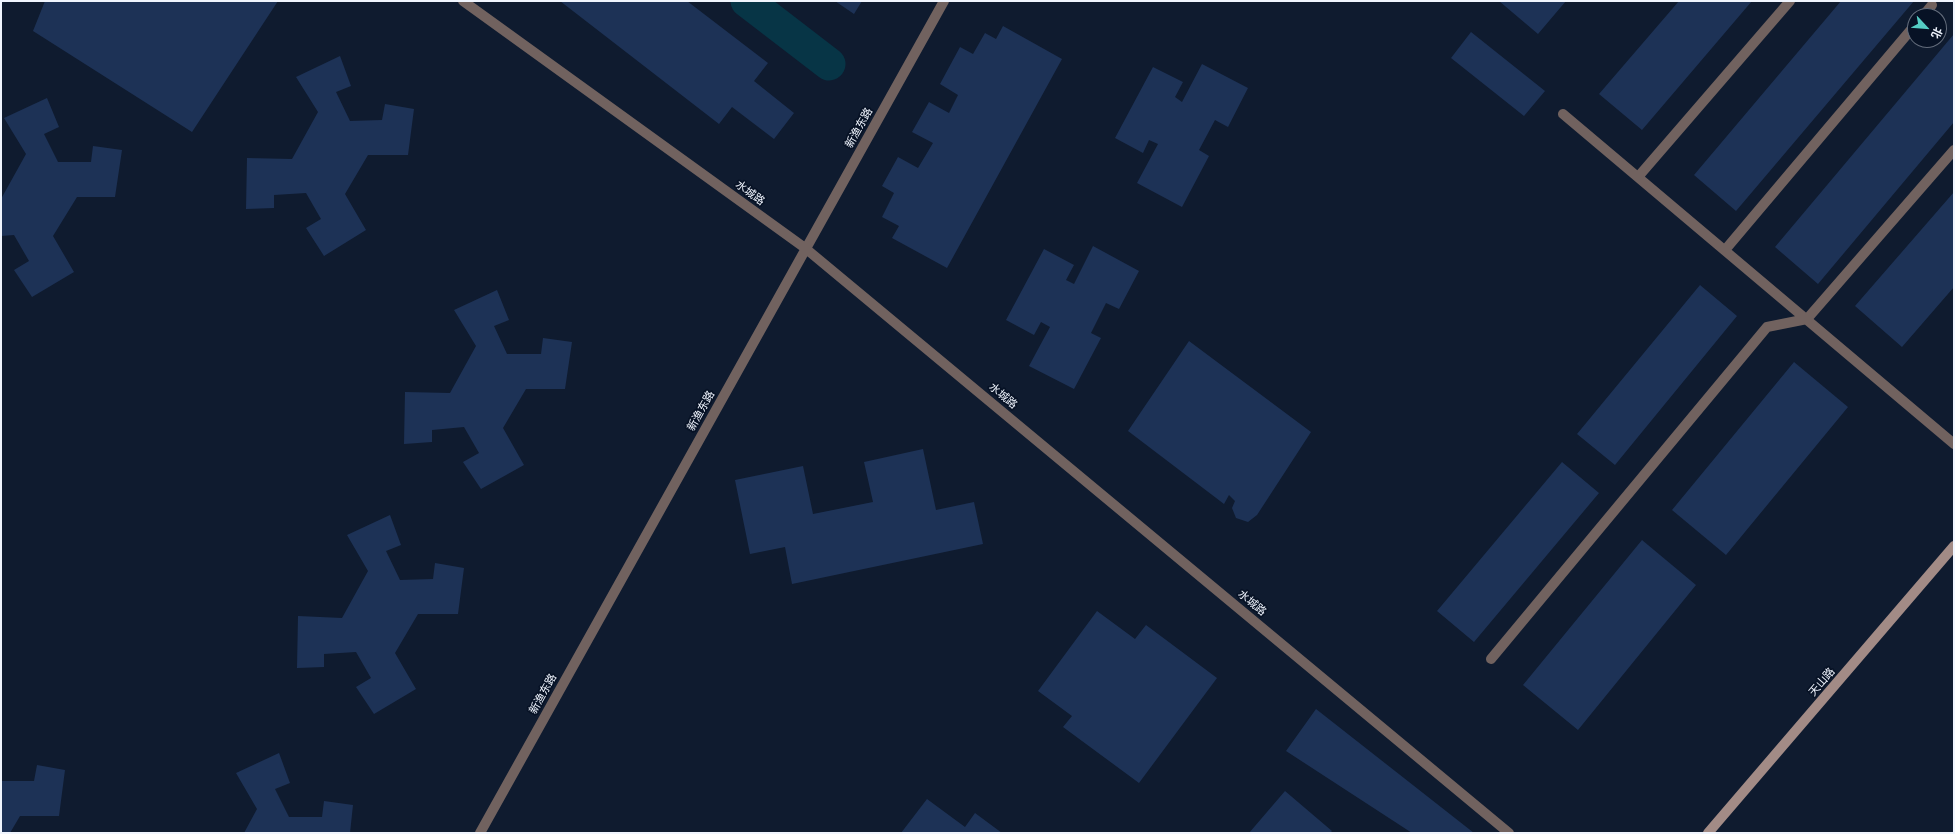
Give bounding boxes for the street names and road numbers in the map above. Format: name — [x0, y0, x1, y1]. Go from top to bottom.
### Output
street label: 新渔东路 — [843, 106, 875, 150]
street label: 水城路 — [733, 178, 767, 208]
street label: 水城路 — [986, 380, 1020, 412]
street label: 新渔东路 — [685, 389, 717, 433]
street label: 水城路 — [1235, 587, 1269, 619]
street label: 天山路 — [1806, 665, 1838, 699]
street label: 新渔东路 — [527, 672, 559, 716]

